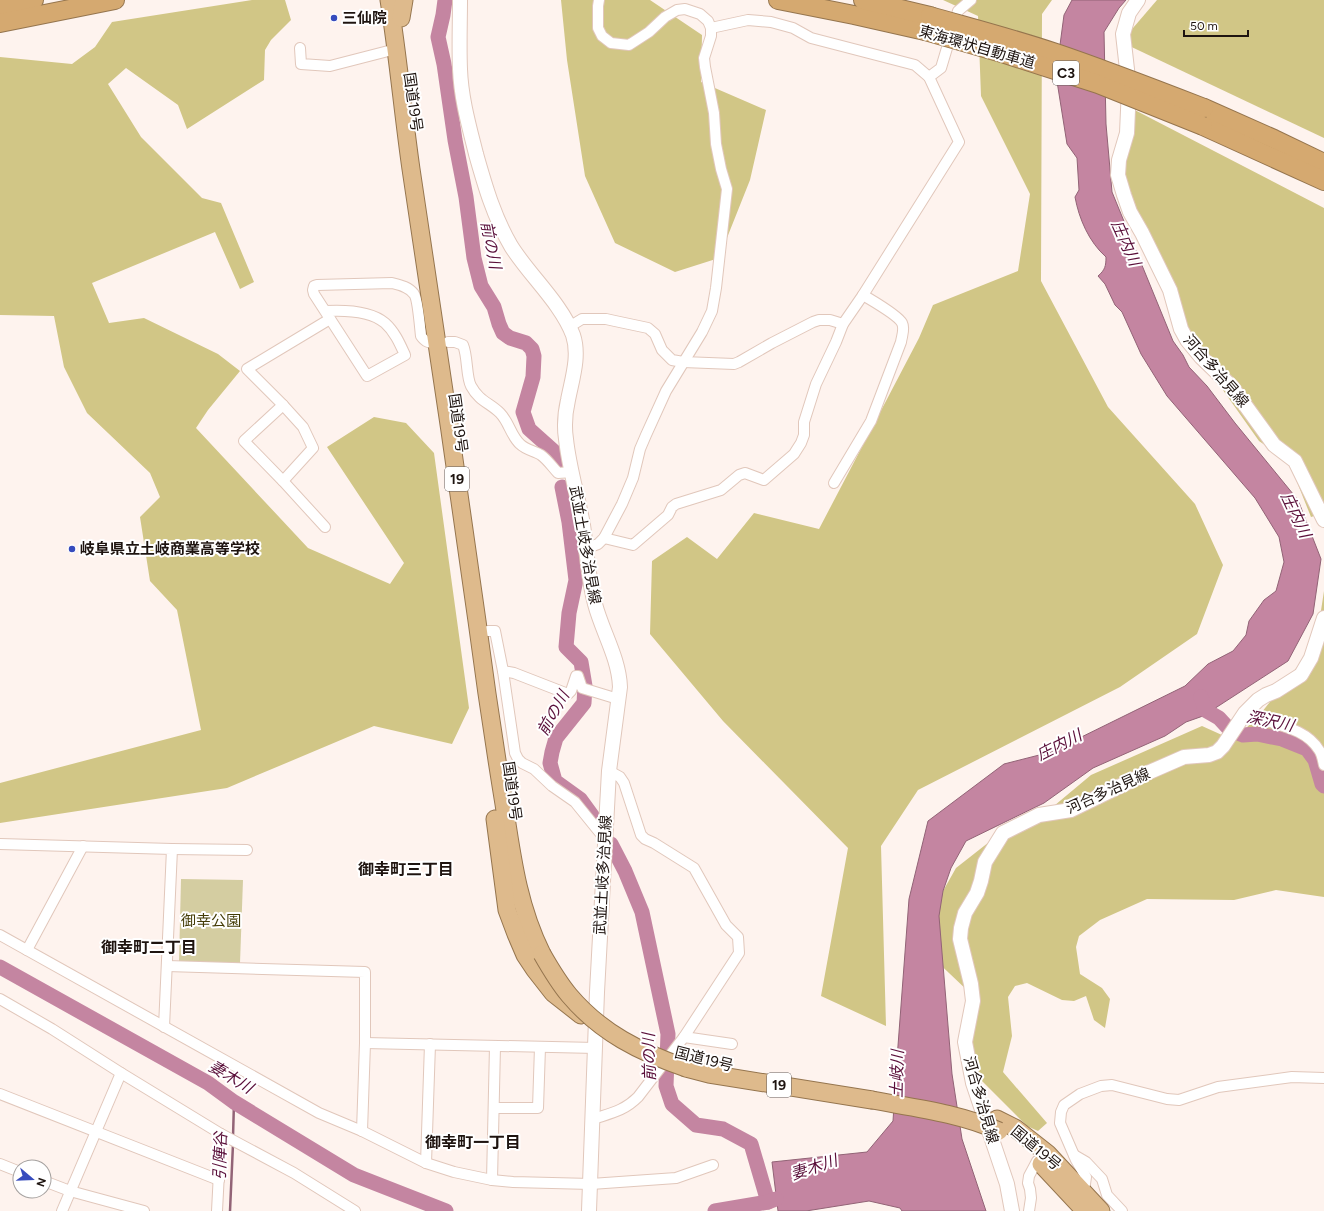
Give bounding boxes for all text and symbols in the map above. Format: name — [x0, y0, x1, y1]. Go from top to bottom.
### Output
place label: 三仙院 — [342, 9, 387, 27]
scale bar — [1184, 12, 1248, 38]
marker: 三仙院 — [329, 13, 339, 23]
text: 50 m — [1190, 19, 1218, 33]
street label: 東海環状自動車道 — [917, 22, 1037, 72]
road number: C3 — [1053, 61, 1079, 85]
street label: 国道19号 — [400, 71, 426, 133]
water label: 庄内川 — [1108, 217, 1145, 271]
water label: 前の川 — [477, 220, 505, 272]
street label: 河合多治見線 — [1180, 331, 1252, 411]
street label: 国道19号 — [445, 392, 471, 454]
road number: 19 — [445, 467, 469, 491]
street label: 武並土岐多治見線 — [566, 484, 604, 606]
water label: 庄内川 — [1277, 489, 1316, 543]
place label: 岐阜県立土岐商業高等学校 — [80, 540, 260, 558]
marker: 岐阜県立土岐商業高等学校 — [67, 544, 77, 554]
water label: 前の川 — [533, 686, 574, 739]
water label: 深沢川 — [1245, 707, 1297, 736]
water label: 庄内川 — [1033, 725, 1086, 764]
street label: 国道19号 — [499, 760, 525, 822]
street label: 河合多治見線 — [1063, 764, 1153, 818]
street label: 武並土岐多治見線 — [591, 815, 615, 935]
district label: 御幸町三丁目 — [358, 860, 454, 879]
park label: 御幸公園 — [181, 912, 241, 930]
district label: 御幸町二丁目 — [101, 938, 197, 957]
water label: 前の川 — [639, 1031, 659, 1081]
street label: 国道19号 — [673, 1043, 735, 1075]
water label: 土岐川 — [887, 1048, 907, 1098]
street label: 河合多治見線 — [960, 1054, 1002, 1146]
water label: 妻木川 — [206, 1056, 258, 1099]
road number: 19 — [767, 1073, 791, 1097]
street label: 国道19号 — [1007, 1122, 1065, 1174]
water label: 引陣谷 — [210, 1130, 230, 1180]
district label: 御幸町一丁目 — [425, 1133, 521, 1152]
water label: 妻木川 — [788, 1150, 842, 1183]
north arrow — [12, 1159, 52, 1199]
text: N — [33, 1176, 49, 1188]

